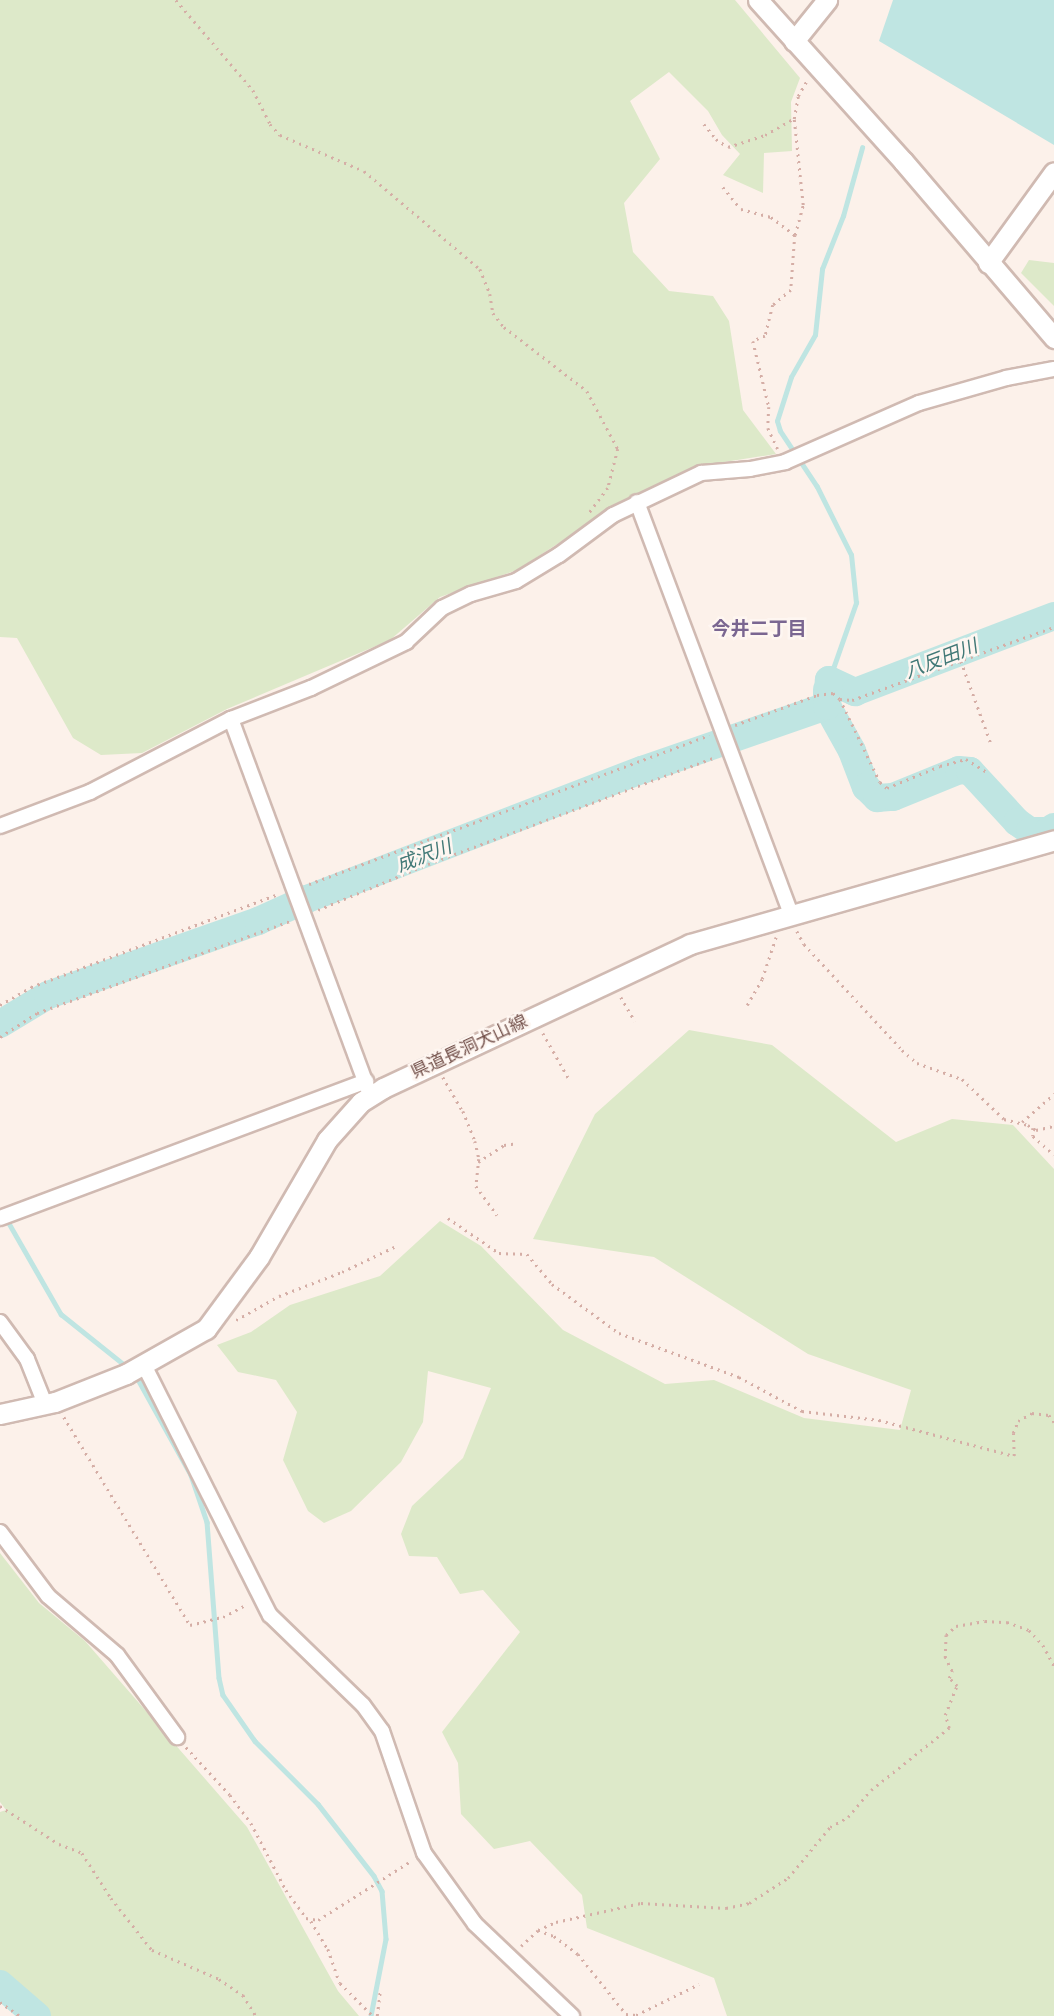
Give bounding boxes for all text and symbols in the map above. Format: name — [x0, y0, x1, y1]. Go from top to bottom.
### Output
district label: 今井二丁目 — [712, 618, 806, 640]
water label: 八反田川 — [901, 635, 981, 683]
water label: 成沢川 — [393, 835, 455, 877]
street label: 県道長洞犬山線 — [407, 1011, 531, 1083]

